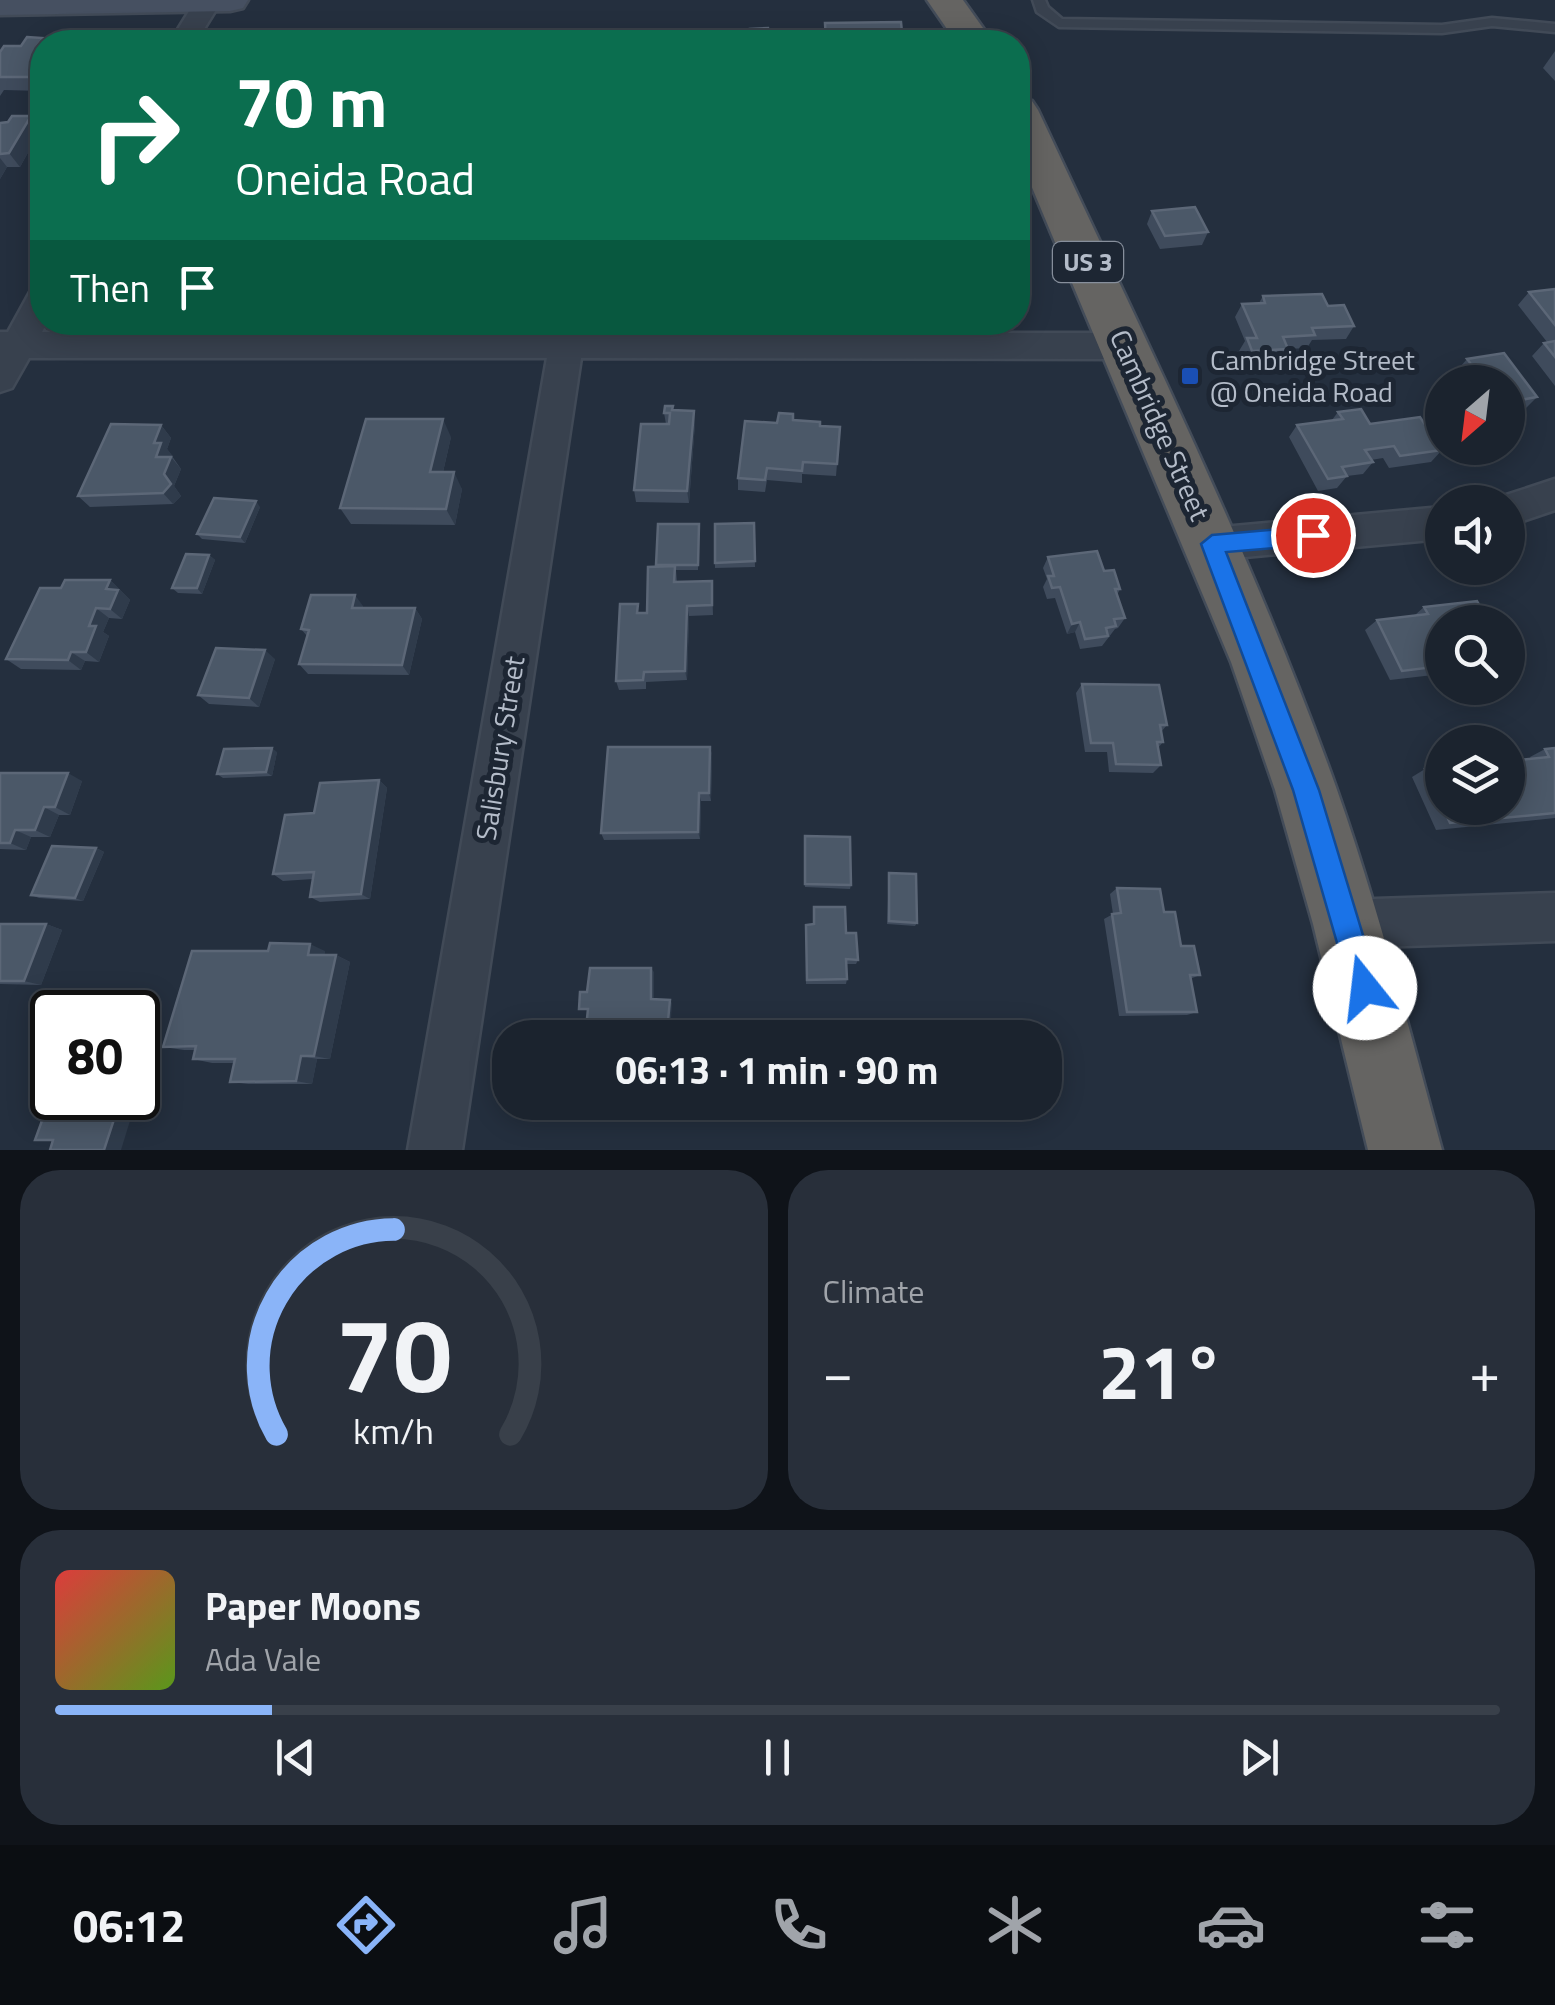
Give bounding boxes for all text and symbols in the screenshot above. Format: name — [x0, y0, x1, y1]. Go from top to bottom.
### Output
text: 70 m — [235, 48, 388, 154]
icon: right — [70, 70, 200, 200]
text: Oneida Road — [235, 144, 475, 212]
road number: US 3 — [1053, 242, 1123, 282]
text: Then — [70, 259, 150, 317]
icon: arrive — [170, 260, 225, 315]
street label: Cambridge Street — [1099, 322, 1222, 527]
place label: Cambridge Street @ Oneida Road — [1210, 338, 1415, 413]
marker: Cambridge Street @ Oneida Road — [1179, 365, 1201, 387]
north arrow — [1425, 365, 1525, 465]
map controls — [1425, 365, 1525, 825]
button: sound — [1425, 485, 1525, 585]
pin — [1271, 493, 1356, 578]
icon: arrive — [1286, 508, 1341, 563]
button: search — [1425, 605, 1525, 705]
street label: Salisbury Street — [464, 653, 535, 843]
button: layers — [1425, 725, 1525, 825]
position arrow — [1313, 936, 1417, 1040]
speed limit sign: 80 — [30, 990, 160, 1120]
text: 06:13 · 1 min · 90 m — [616, 1041, 938, 1099]
text: Climate — [823, 1267, 924, 1315]
text: 70 — [336, 1274, 452, 1432]
text: 21° — [1098, 1314, 1224, 1428]
text: − — [823, 1330, 853, 1413]
text: + — [1469, 1330, 1500, 1413]
text: km/h — [353, 1403, 434, 1458]
text: Paper Moons — [205, 1577, 421, 1635]
text: Ada Vale — [205, 1635, 321, 1683]
icon: previous — [268, 1730, 323, 1785]
icon: pause — [750, 1730, 805, 1785]
icon: next — [1232, 1730, 1287, 1785]
icon: directions — [331, 1890, 401, 1960]
icon: music — [548, 1890, 618, 1960]
icon: phone — [764, 1890, 834, 1960]
icon: climate — [980, 1890, 1050, 1960]
icon: car — [1196, 1890, 1266, 1960]
icon: filters — [1412, 1890, 1482, 1960]
text: 06:12 — [73, 1891, 185, 1959]

